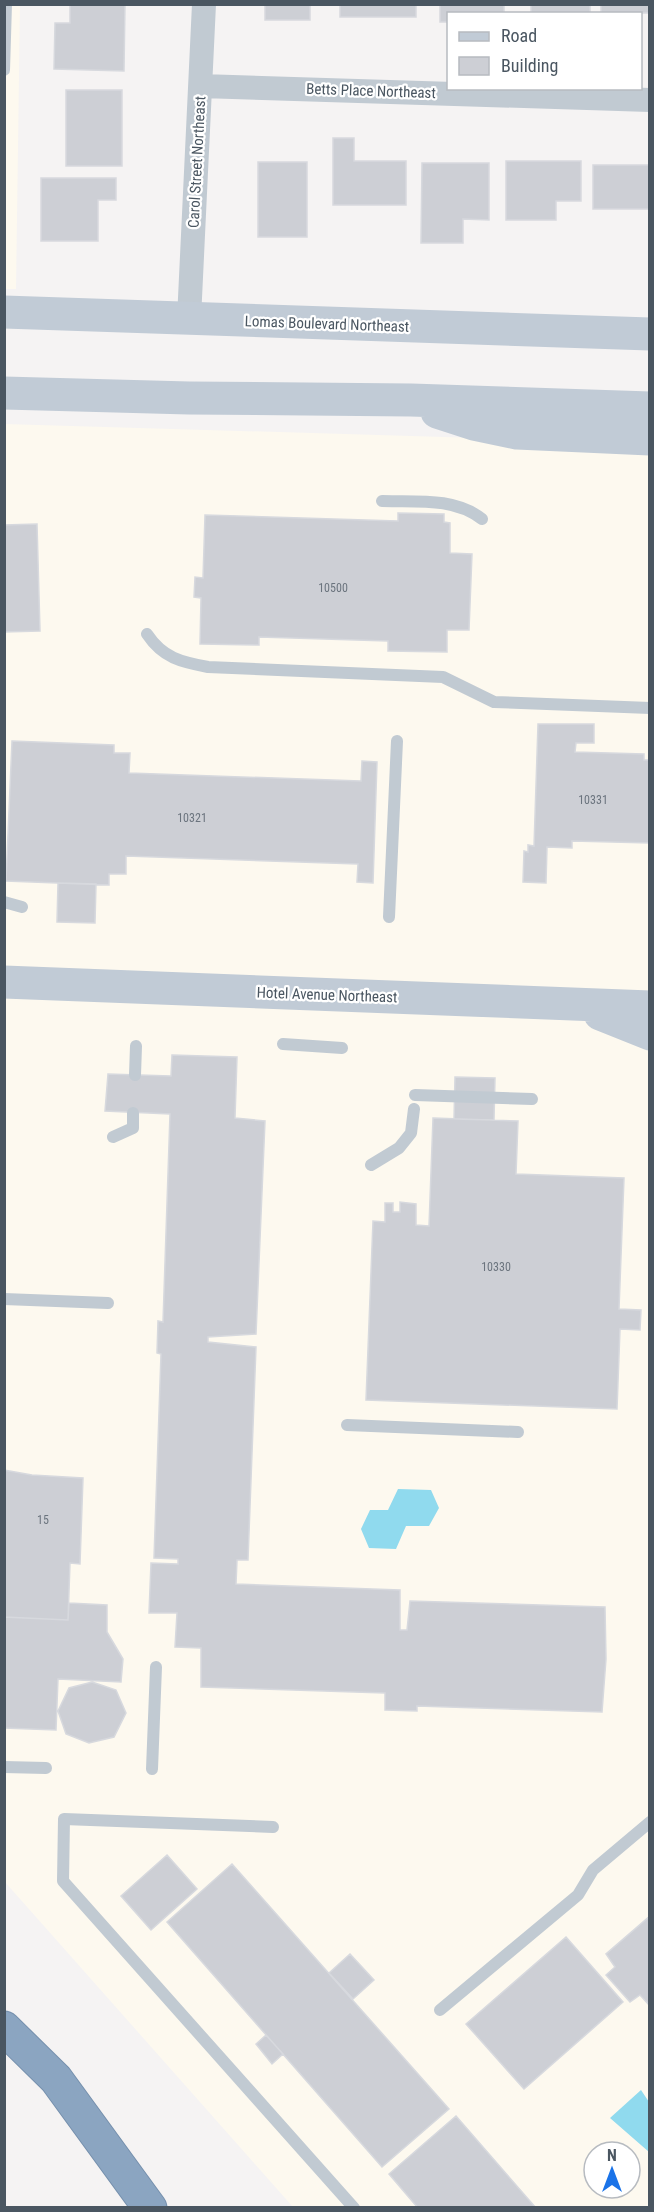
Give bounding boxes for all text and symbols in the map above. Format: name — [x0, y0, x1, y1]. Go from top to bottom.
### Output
legend — [447, 12, 642, 90]
text: Road — [501, 25, 537, 46]
text: Building — [501, 55, 558, 76]
street label: Betts Place Northeast — [306, 80, 436, 102]
street label: Carol Street Northeast — [185, 96, 209, 228]
street label: Lomas Boulevard Northeast — [244, 312, 410, 336]
house number: 10500 — [318, 581, 348, 595]
house number: 10331 — [578, 793, 608, 807]
house number: 10321 — [177, 811, 207, 825]
street label: Hotel Avenue Northeast — [256, 984, 398, 1006]
house number: 10330 — [481, 1260, 511, 1274]
house number: 15 — [37, 1513, 49, 1527]
north arrow — [582, 2140, 642, 2200]
text: N — [607, 2146, 617, 2165]

